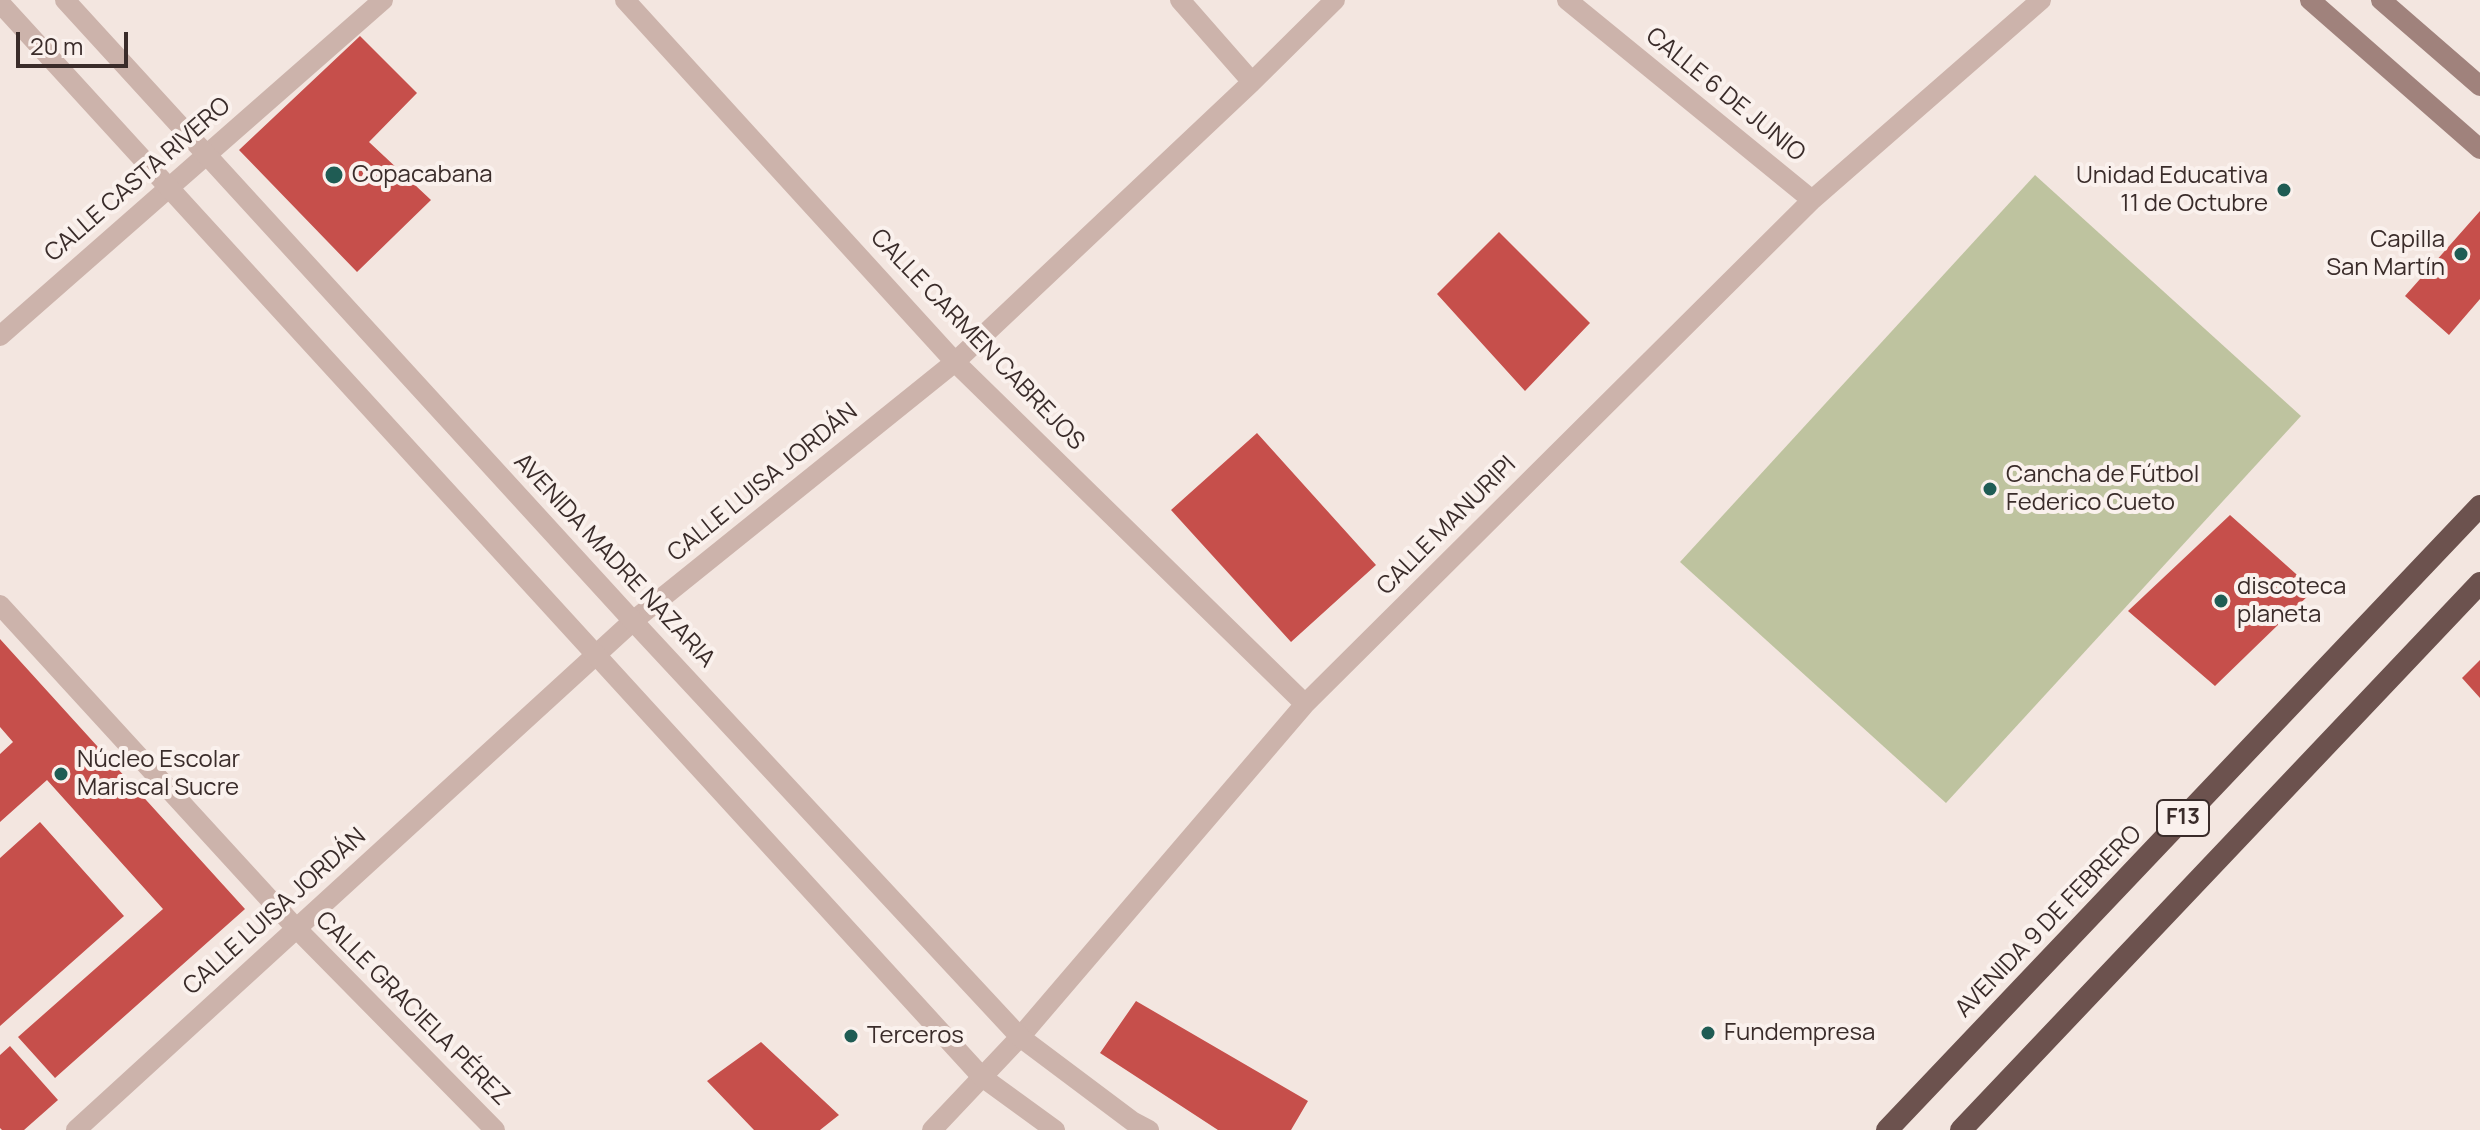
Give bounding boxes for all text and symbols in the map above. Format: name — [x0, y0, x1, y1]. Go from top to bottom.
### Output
scale bar — [20, 16, 132, 66]
street label: CALLE 6 DE JUNIO — [1640, 22, 1810, 168]
text: 20 m — [30, 29, 83, 62]
street label: CALLE CASTA RIVERO — [39, 92, 237, 268]
place label: Copacabana — [352, 161, 493, 189]
place label: Unidad Educativa 11 de Octubre — [2076, 162, 2268, 218]
marker: Copacabana — [323, 164, 345, 186]
marker: Unidad Educativa 11 de Octubre — [2275, 181, 2293, 199]
street label: CALLE CARMEN CABREJOS — [864, 224, 1090, 456]
place label: Capilla San Martín — [2326, 226, 2445, 282]
marker: Capilla San Martín — [2452, 245, 2470, 263]
street label: CALLE LUISA JORDÁN — [663, 398, 863, 568]
street label: AVENIDA MADRE NAZARIA — [507, 448, 721, 674]
street label: CALLE MANURIPI — [1372, 451, 1522, 601]
place label: Cancha de Fútbol Federico Cueto — [2006, 461, 2199, 517]
marker: Cancha de Fútbol Federico Cueto — [1981, 480, 1999, 498]
place label: discoteca planeta — [2237, 573, 2346, 629]
marker: discoteca planeta — [2212, 592, 2230, 610]
place label: Núcleo Escolar Mariscal Sucre — [77, 746, 240, 802]
marker: Núcleo Escolar Mariscal Sucre — [52, 765, 70, 783]
road number: F13 — [2157, 800, 2209, 836]
street label: AVENIDA 9 DE FEBRERO — [1950, 820, 2148, 1024]
street label: CALLE LUISA JORDÁN — [178, 823, 372, 1001]
street label: CALLE GRACIELA PÉREZ — [309, 906, 515, 1112]
place label: Fundempresa — [1724, 1019, 1875, 1047]
place label: Terceros — [867, 1022, 964, 1050]
marker: Fundempresa — [1699, 1024, 1717, 1042]
marker: Terceros — [842, 1027, 860, 1045]

